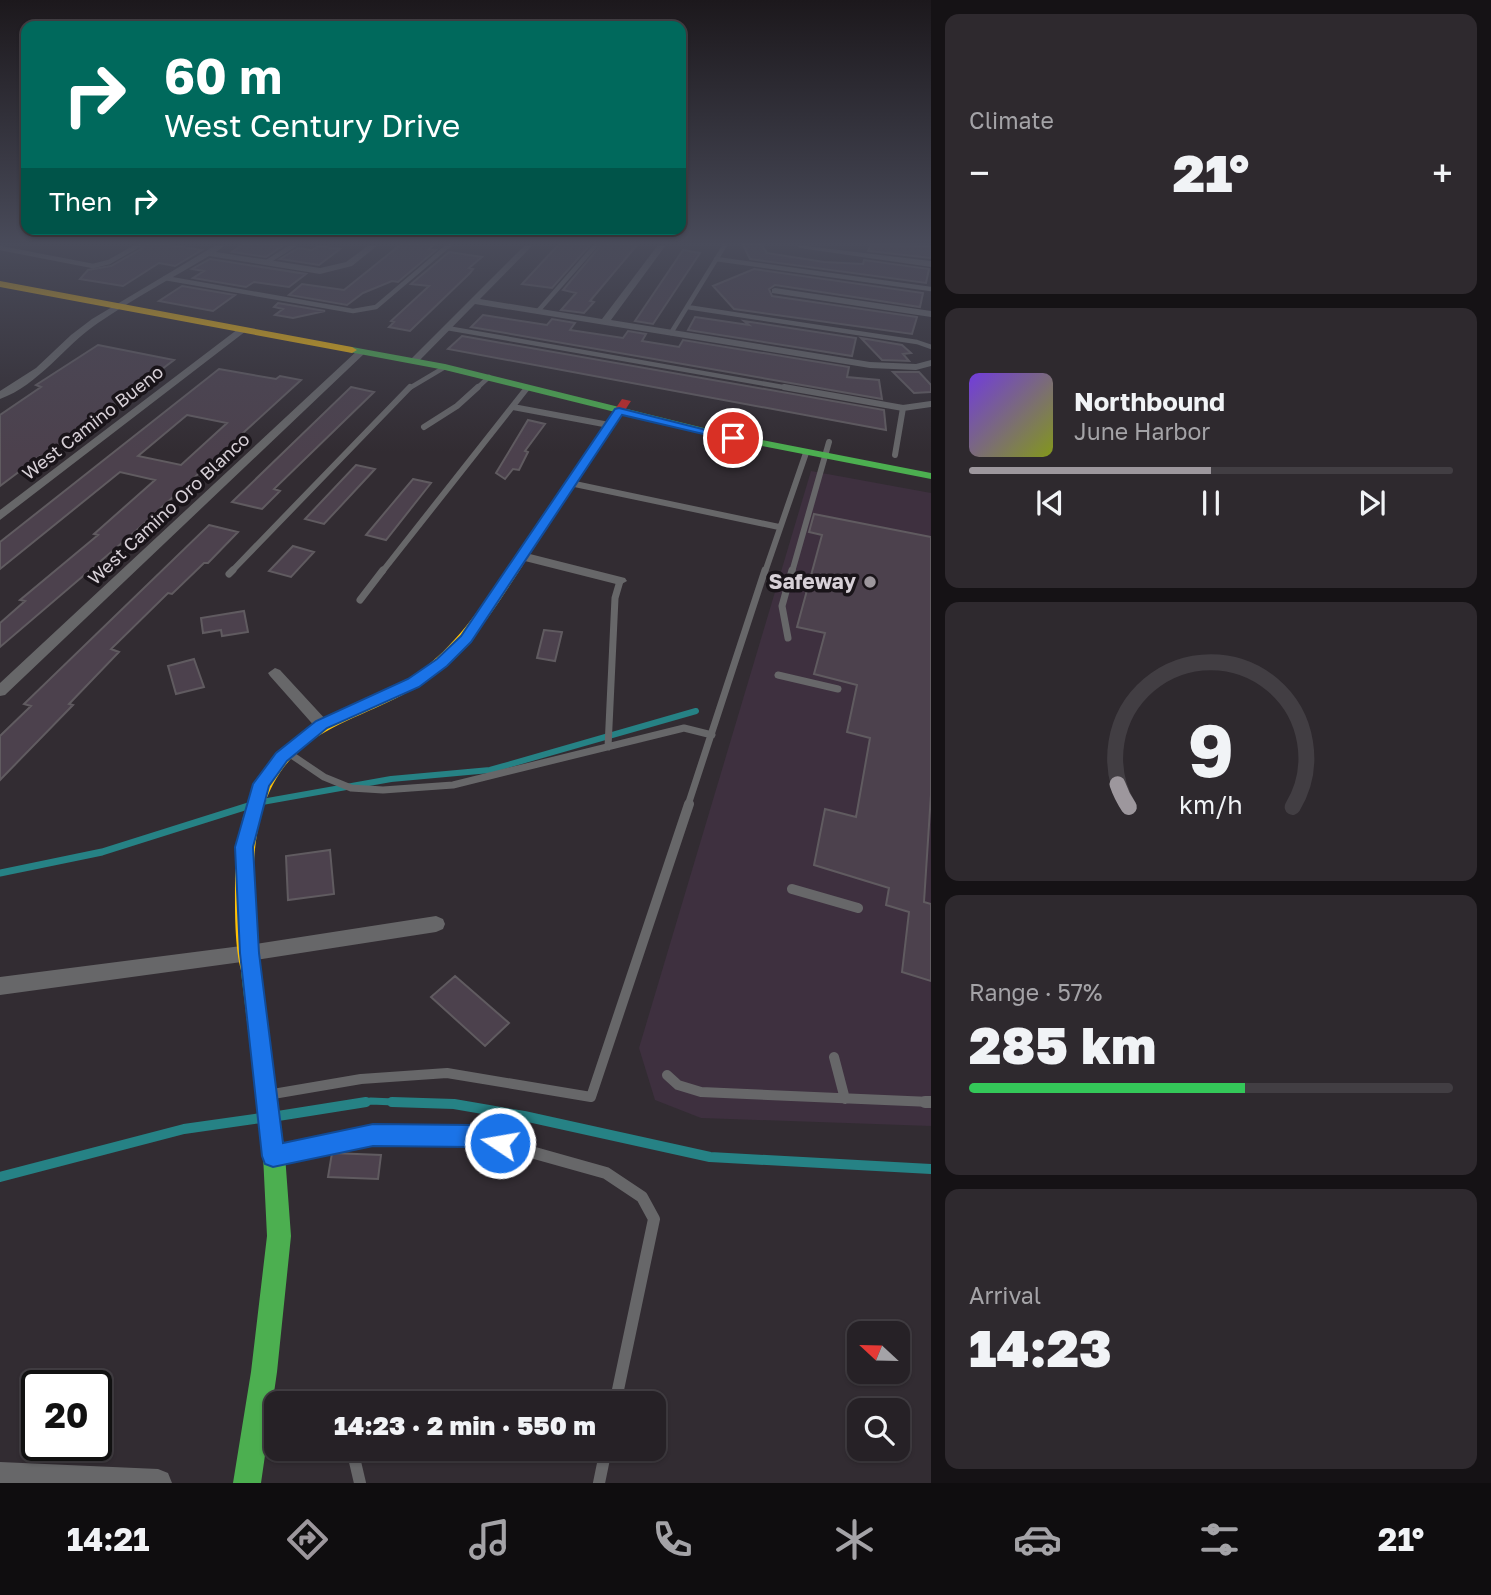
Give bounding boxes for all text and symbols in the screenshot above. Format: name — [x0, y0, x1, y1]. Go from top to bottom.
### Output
text: 60 m — [164, 46, 282, 105]
icon: right — [49, 49, 140, 140]
text: West Century Drive — [164, 106, 460, 144]
text: Climate — [969, 106, 1054, 134]
text: 21° — [1173, 141, 1249, 203]
text: − — [969, 150, 990, 195]
text: + — [1432, 150, 1453, 195]
icon: right — [126, 182, 164, 220]
text: Then — [49, 186, 112, 217]
street label: West Camino Bueno — [17, 360, 167, 484]
text: Northbound — [1074, 386, 1225, 417]
pin — [703, 408, 763, 468]
text: June Harbor — [1074, 417, 1210, 445]
icon: arrive — [714, 419, 752, 457]
street label: West Camino Oro Blanco — [83, 428, 254, 589]
icon: previous — [1031, 484, 1069, 522]
icon: pause — [1192, 484, 1230, 522]
icon: next — [1353, 484, 1391, 522]
place label: Safeway — [769, 568, 856, 594]
marker: Safeway — [862, 574, 878, 590]
text: 9 — [1188, 707, 1234, 794]
text: km/h — [1179, 789, 1243, 820]
text: Range · 57% — [969, 978, 1102, 1006]
text: 285 km — [969, 1013, 1156, 1075]
position arrow — [463, 1106, 537, 1180]
text: Arrival — [969, 1281, 1041, 1309]
text: 14:23 — [969, 1316, 1112, 1378]
north arrow — [847, 1321, 910, 1384]
map controls — [847, 1321, 910, 1461]
speed limit sign: 20 — [21, 1370, 112, 1461]
button: search — [847, 1398, 910, 1461]
text: 14:23 · 2 min · 550 m — [334, 1410, 596, 1441]
icon: directions — [283, 1515, 332, 1564]
icon: music — [465, 1515, 514, 1564]
icon: phone — [648, 1515, 697, 1564]
icon: climate — [830, 1515, 879, 1564]
icon: car — [1013, 1515, 1062, 1564]
icon: filters — [1195, 1515, 1244, 1564]
text: 14:21 — [67, 1520, 149, 1558]
text: 21° — [1378, 1520, 1424, 1558]

